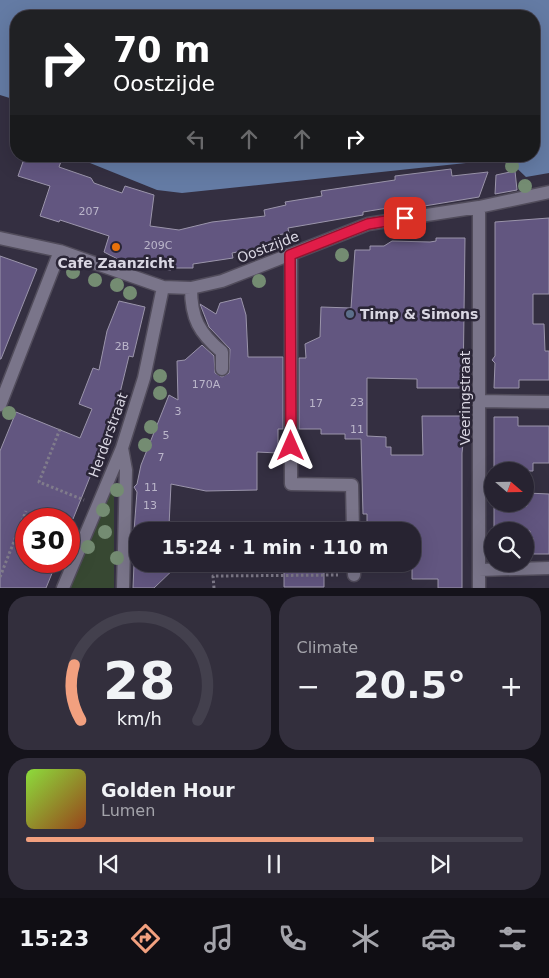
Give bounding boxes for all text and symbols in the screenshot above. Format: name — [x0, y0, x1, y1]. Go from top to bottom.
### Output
icon: right — [30, 30, 95, 95]
text: 70 m — [113, 30, 210, 70]
text: Oostzijde — [113, 71, 215, 96]
icon: left — [182, 125, 210, 153]
icon: ahead — [235, 125, 263, 153]
icon: ahead — [288, 125, 316, 153]
icon: right — [341, 125, 369, 153]
pin — [384, 197, 426, 239]
icon: arrive — [391, 204, 419, 232]
house number: 207 — [79, 205, 100, 218]
street label: Oostzijde — [235, 228, 301, 266]
house number: 209C — [144, 239, 173, 252]
marker: Cafe Zaanzicht — [110, 241, 122, 253]
place label: Cafe Zaanzicht — [57, 255, 175, 271]
place label: Timp & Simons — [360, 306, 478, 322]
marker: Timp & Simons — [344, 308, 356, 320]
house number: 2B — [115, 340, 129, 353]
street label: Veeringstraat — [457, 350, 473, 445]
house number: 170A — [192, 378, 221, 391]
street label: Herderstraat — [85, 390, 131, 480]
house number: 23 — [350, 396, 364, 409]
house number: 17 — [309, 397, 323, 410]
house number: 3 — [175, 405, 182, 418]
position arrow — [264, 419, 316, 471]
house number: 11 — [350, 423, 364, 436]
house number: 5 — [163, 429, 170, 442]
house number: 7 — [158, 451, 165, 464]
north arrow — [484, 462, 534, 512]
map controls — [484, 462, 534, 572]
house number: 11 — [144, 481, 158, 494]
house number: 13 — [143, 499, 157, 512]
speed limit sign: 30 — [15, 508, 80, 573]
button: search — [484, 522, 534, 572]
text: 15:24 · 1 min · 110 m — [161, 536, 389, 558]
text: Climate — [297, 638, 358, 657]
text: 28 — [103, 651, 175, 711]
text: 20.5° — [353, 663, 466, 707]
text: − — [297, 670, 320, 703]
text: + — [500, 670, 523, 703]
text: km/h — [117, 708, 162, 729]
text: Golden Hour — [101, 779, 235, 801]
text: Lumen — [101, 801, 155, 820]
icon: previous — [95, 850, 123, 878]
icon: pause — [260, 850, 288, 878]
icon: next — [426, 850, 454, 878]
icon: directions — [128, 921, 163, 956]
icon: music — [201, 921, 236, 956]
icon: phone — [275, 921, 310, 956]
icon: climate — [348, 921, 383, 956]
icon: car — [421, 921, 456, 956]
icon: filters — [495, 921, 530, 956]
text: 15:23 — [19, 926, 89, 951]

